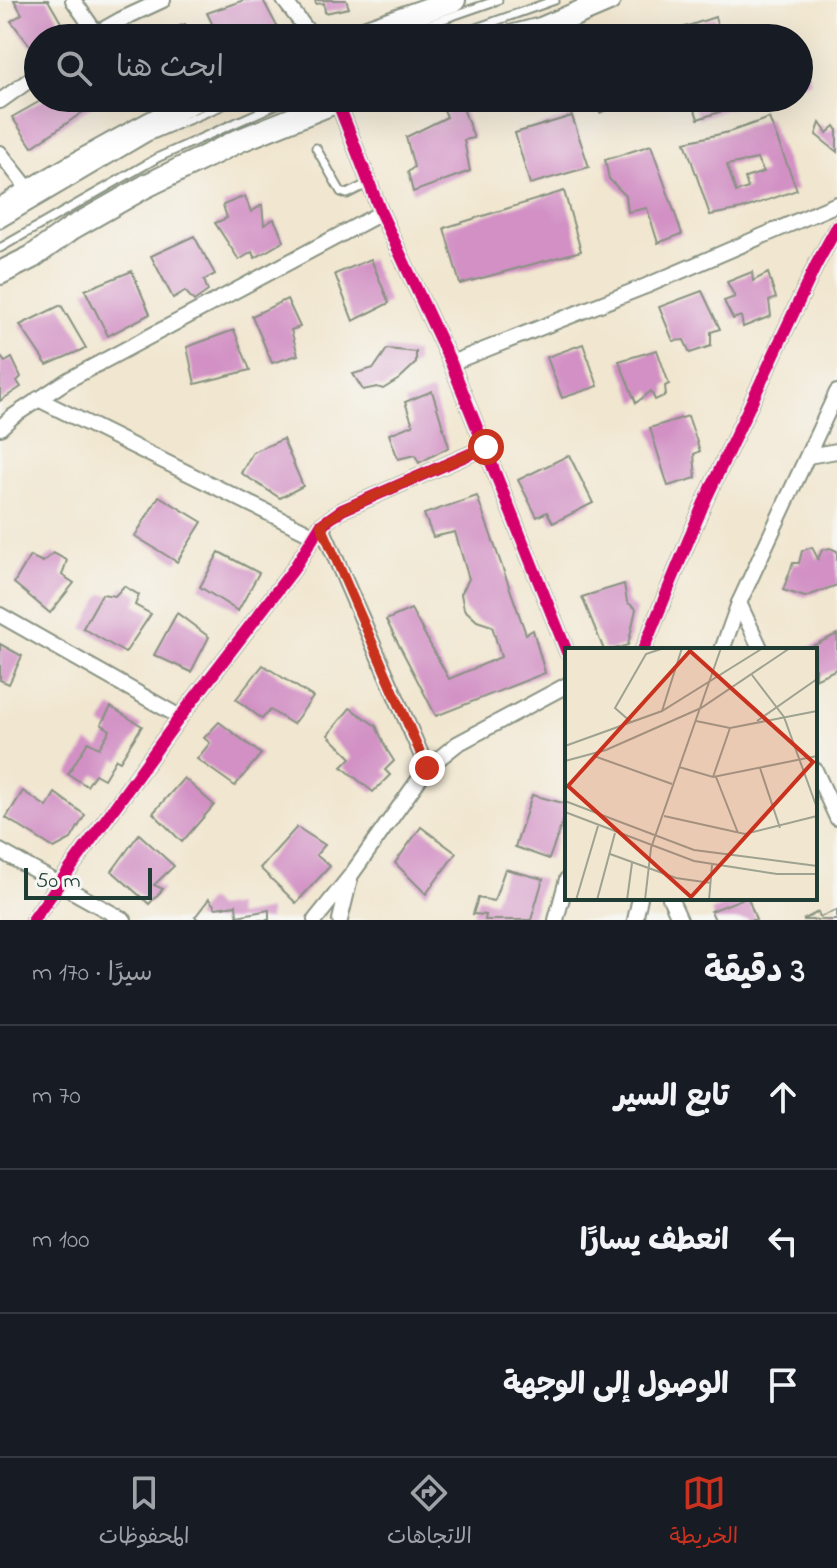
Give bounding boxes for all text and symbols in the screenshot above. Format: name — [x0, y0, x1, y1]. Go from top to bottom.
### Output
search box — [24, 24, 813, 112]
icon: search — [52, 46, 96, 90]
text: ابحث هنا — [116, 47, 224, 91]
route start — [468, 429, 504, 465]
inset map — [565, 648, 817, 900]
route end — [409, 750, 445, 786]
scale bar — [24, 864, 152, 900]
text: 50 m — [36, 866, 81, 898]
text: 3 دقيقة — [704, 948, 805, 998]
text: سيرًا · 170 m — [32, 955, 153, 993]
icon: ahead — [761, 1075, 805, 1119]
text: تابع السير — [615, 1076, 729, 1120]
text: 70 m — [32, 1078, 81, 1116]
icon: left — [761, 1219, 805, 1263]
text: انعطف يسارًا — [580, 1220, 729, 1264]
text: 100 m — [32, 1222, 89, 1260]
icon: arrive — [761, 1363, 805, 1407]
text: الوصول إلى الوجهة — [503, 1364, 729, 1408]
tab: المحفوظات — [99, 1471, 189, 1555]
tab: الاتجاهات — [387, 1471, 472, 1555]
tab: الخريطة — [670, 1471, 738, 1555]

